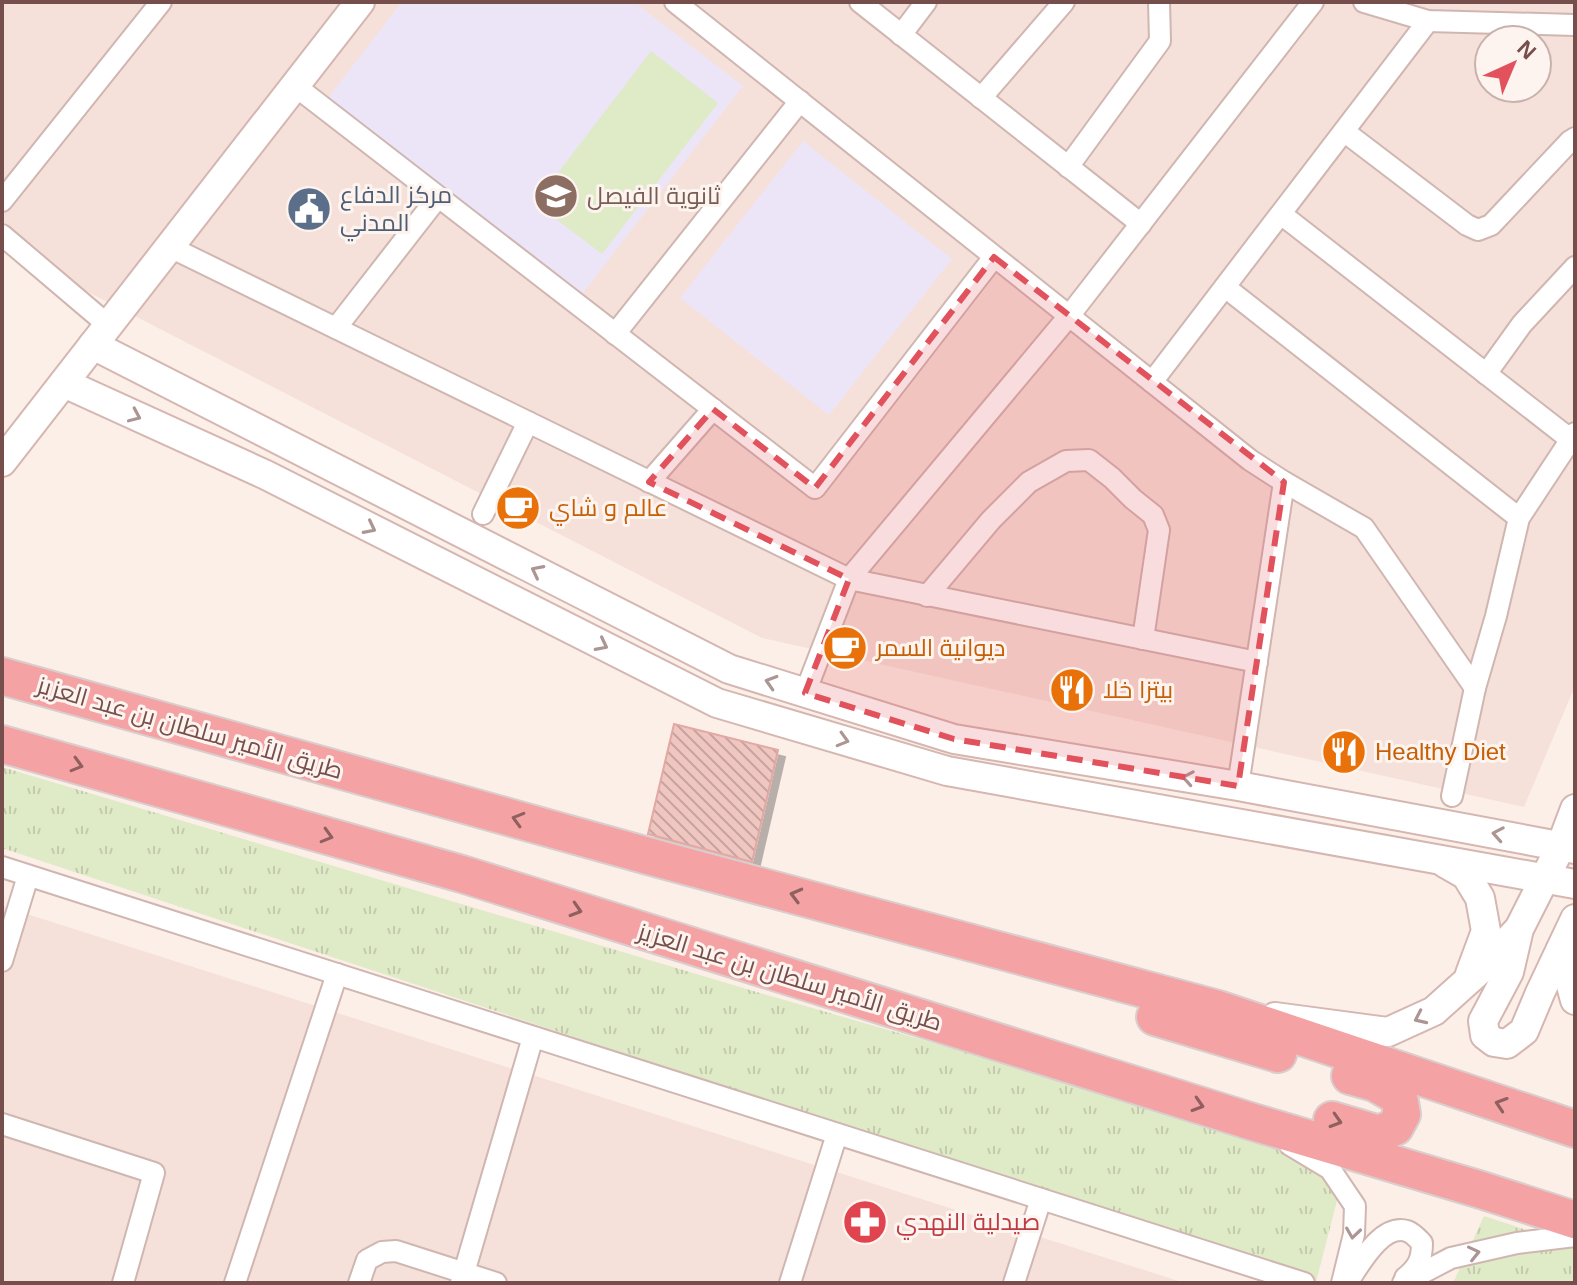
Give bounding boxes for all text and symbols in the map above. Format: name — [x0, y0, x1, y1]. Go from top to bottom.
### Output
north arrow — [1473, 24, 1553, 104]
text: N — [1512, 35, 1541, 64]
school or university icon: ثانوية الفيصل — [532, 172, 580, 220]
place label: مركز الدفاع المدني — [340, 181, 452, 242]
place label: ثانوية الفيصل — [587, 182, 721, 210]
public building icon: مركز الدفاع المدني — [285, 185, 333, 233]
one-way arrow — [127, 406, 141, 422]
cafe icon: عالم و شاي — [494, 484, 542, 532]
place label: عالم و شاي — [549, 494, 668, 526]
one-way arrow — [361, 518, 376, 534]
one-way arrow — [530, 565, 545, 581]
cafe icon: ديوانية السمر — [821, 624, 869, 672]
place label: ديوانية السمر — [874, 634, 1005, 661]
one-way arrow — [593, 635, 608, 651]
restaurant icon: بيتزا خلا — [1048, 666, 1096, 714]
street label: طريق الأمير سلطان بن عبد العزيز — [32, 670, 346, 786]
one-way arrow — [765, 675, 779, 691]
place label: بيتزا خلا — [1103, 676, 1173, 703]
restaurant icon: Healthy Diet — [1320, 728, 1368, 776]
one-way arrow — [835, 731, 849, 747]
place label: Healthy Diet — [1375, 738, 1506, 765]
one-way arrow — [70, 756, 83, 772]
one-way arrow — [1181, 770, 1194, 787]
one-way arrow — [511, 812, 525, 829]
one-way arrow — [320, 827, 334, 843]
one-way arrow — [1492, 827, 1505, 844]
one-way arrow — [789, 888, 803, 905]
one-way arrow — [569, 901, 583, 917]
street label: طريق الأمير سلطان بن عبد العزيز — [632, 917, 945, 1038]
one-way arrow — [1414, 1008, 1429, 1024]
one-way arrow — [1191, 1096, 1205, 1112]
one-way arrow — [1495, 1097, 1509, 1113]
one-way arrow — [1329, 1112, 1342, 1128]
pharmacy icon: صيدلية النهدي — [841, 1198, 889, 1246]
place label: صيدلية النهدي — [896, 1208, 1040, 1240]
one-way arrow — [1345, 1226, 1362, 1240]
one-way arrow — [1467, 1245, 1481, 1262]

